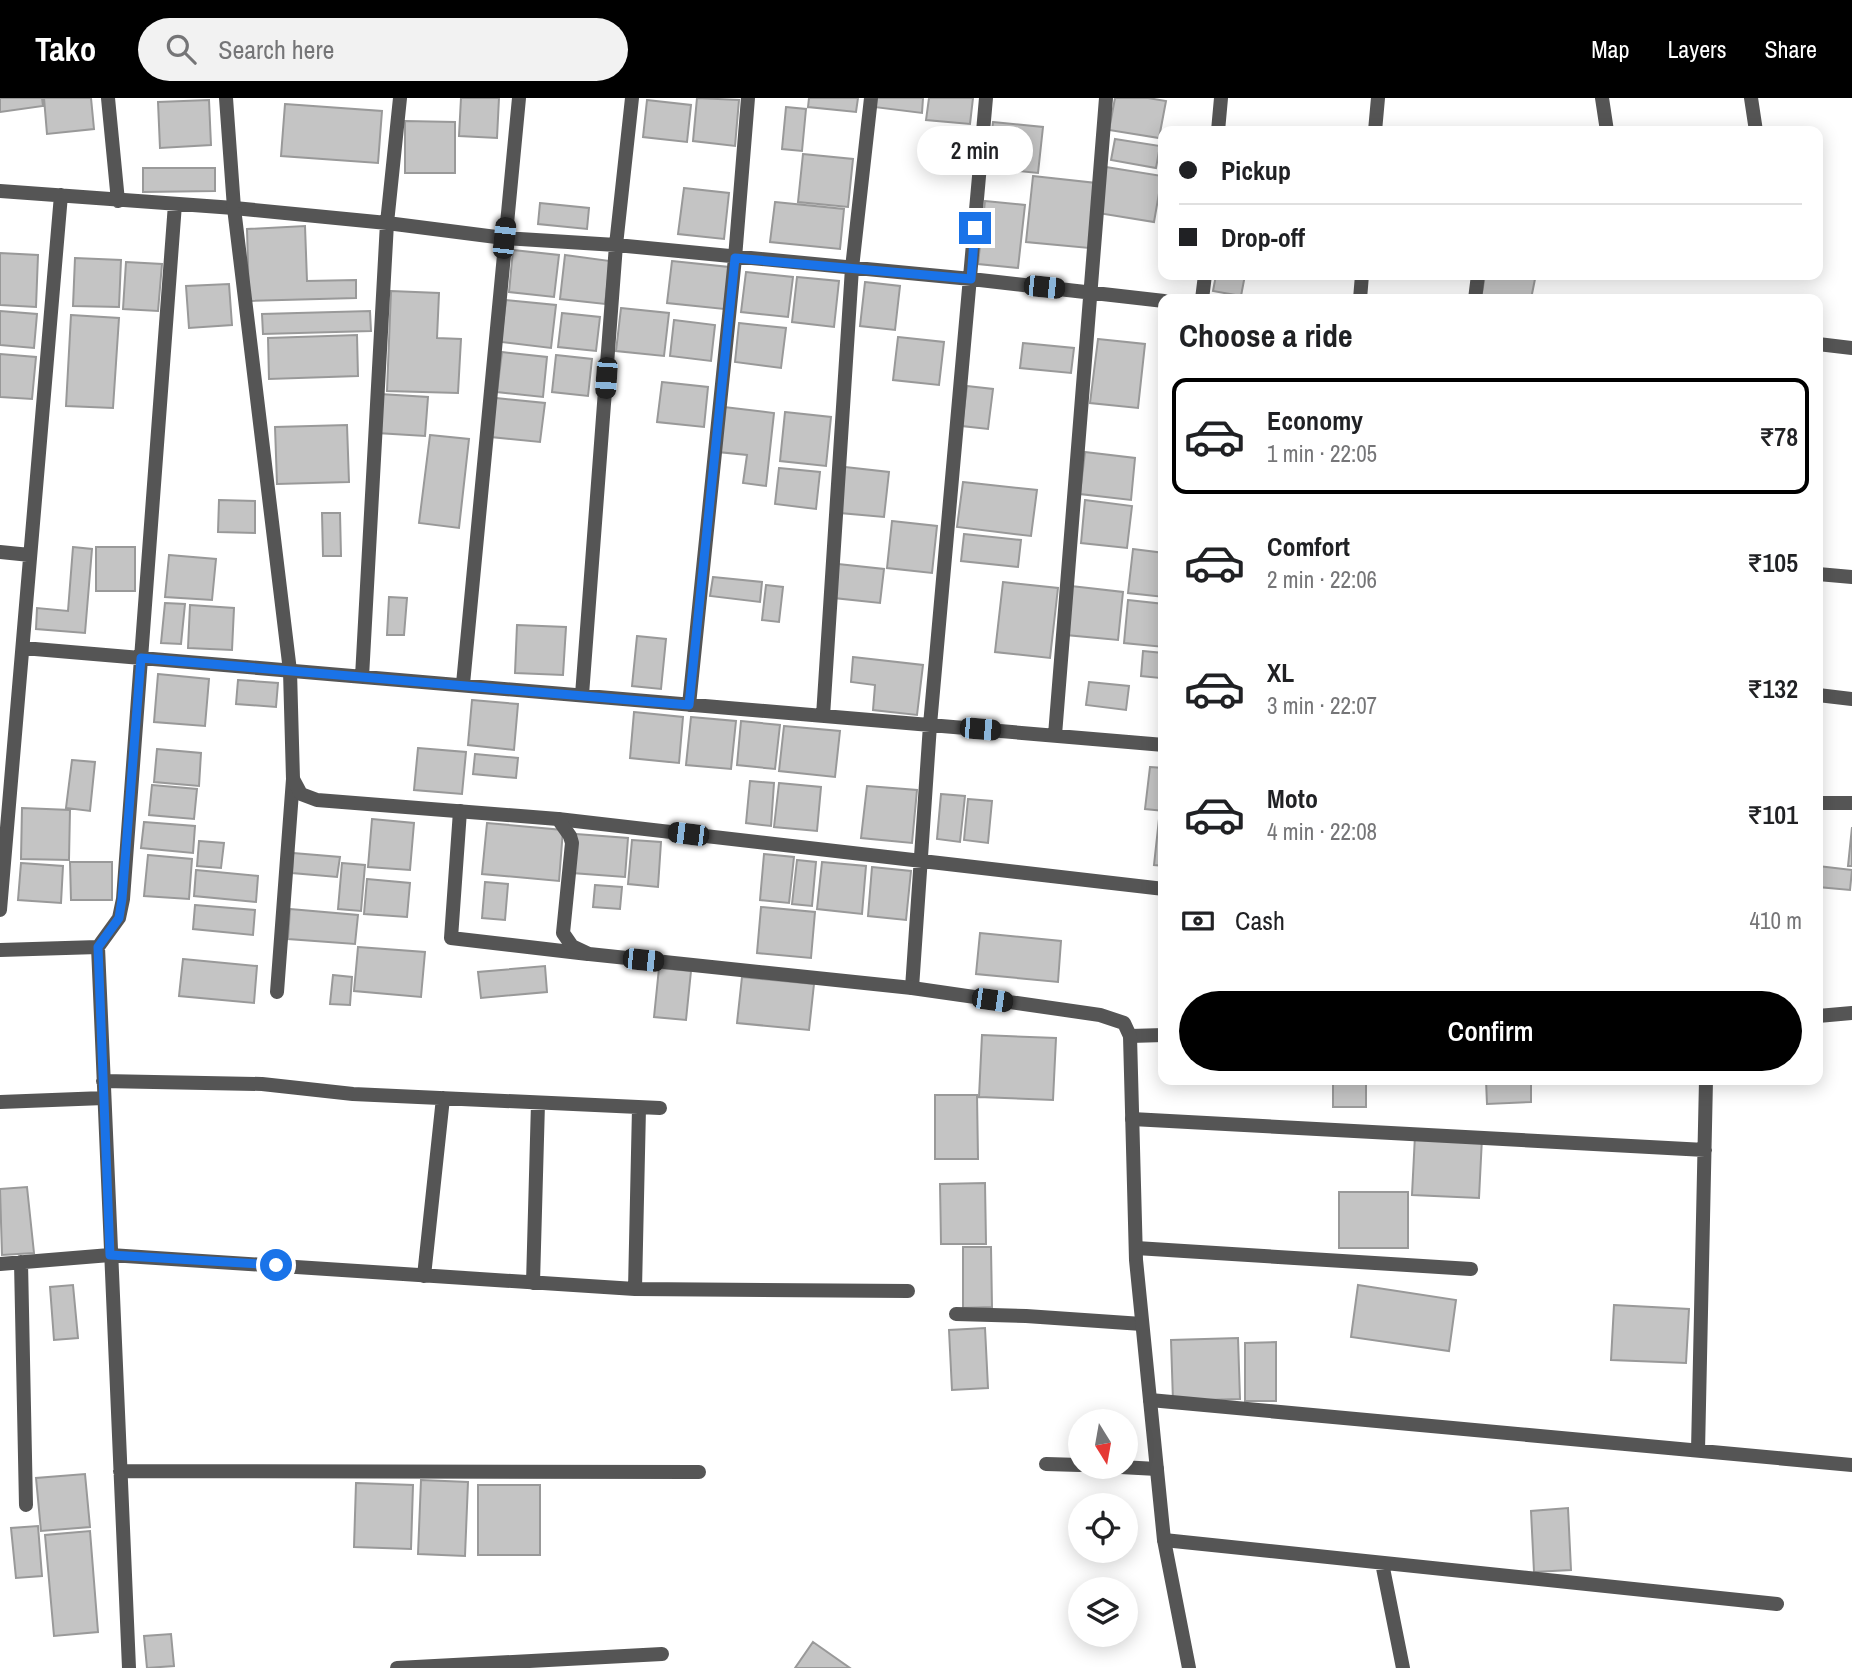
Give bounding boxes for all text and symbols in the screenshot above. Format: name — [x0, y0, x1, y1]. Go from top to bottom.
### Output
search box — [138, 18, 628, 81]
text: Tako — [35, 27, 96, 71]
icon: search — [162, 30, 200, 68]
text: Search here — [218, 32, 334, 67]
text: Map — [1591, 33, 1629, 65]
text: Layers — [1667, 33, 1726, 65]
text: Share — [1764, 33, 1817, 65]
callout: 2 min — [917, 127, 1033, 176]
text: 2 min — [951, 135, 999, 166]
text: Pickup — [1221, 153, 1291, 188]
route end — [959, 212, 991, 244]
car — [492, 216, 517, 260]
text: Drop-off — [1221, 220, 1305, 255]
car — [1023, 274, 1066, 300]
text: Choose a ride — [1179, 314, 1353, 357]
car — [595, 356, 618, 400]
text: Economy — [1267, 403, 1363, 438]
icon: car — [1183, 405, 1246, 468]
text: ₹78 — [1759, 419, 1798, 454]
text: 1 min · 22:05 — [1267, 438, 1377, 469]
text: Comfort — [1267, 529, 1350, 564]
icon: car — [1183, 531, 1246, 594]
text: ₹105 — [1748, 545, 1798, 580]
text: 2 min · 22:06 — [1267, 564, 1377, 595]
text: XL — [1267, 655, 1294, 690]
icon: car — [1183, 657, 1246, 720]
text: ₹132 — [1748, 671, 1798, 706]
text: 3 min · 22:07 — [1267, 690, 1377, 721]
car — [959, 717, 1002, 741]
text: Moto — [1267, 781, 1318, 816]
icon: car — [1183, 783, 1246, 846]
text: ₹101 — [1748, 797, 1798, 832]
text: 4 min · 22:08 — [1267, 816, 1377, 847]
car — [666, 821, 711, 847]
icon: cash — [1179, 902, 1217, 940]
text: Cash — [1235, 903, 1285, 938]
text: 410 m — [1750, 905, 1802, 936]
car — [622, 947, 665, 973]
car — [970, 987, 1015, 1013]
button: Confirm — [1179, 991, 1802, 1071]
route start — [260, 1249, 292, 1281]
north arrow — [1068, 1409, 1138, 1479]
map controls — [1068, 1409, 1138, 1647]
button: locate — [1068, 1493, 1138, 1563]
button: layers — [1068, 1577, 1138, 1647]

